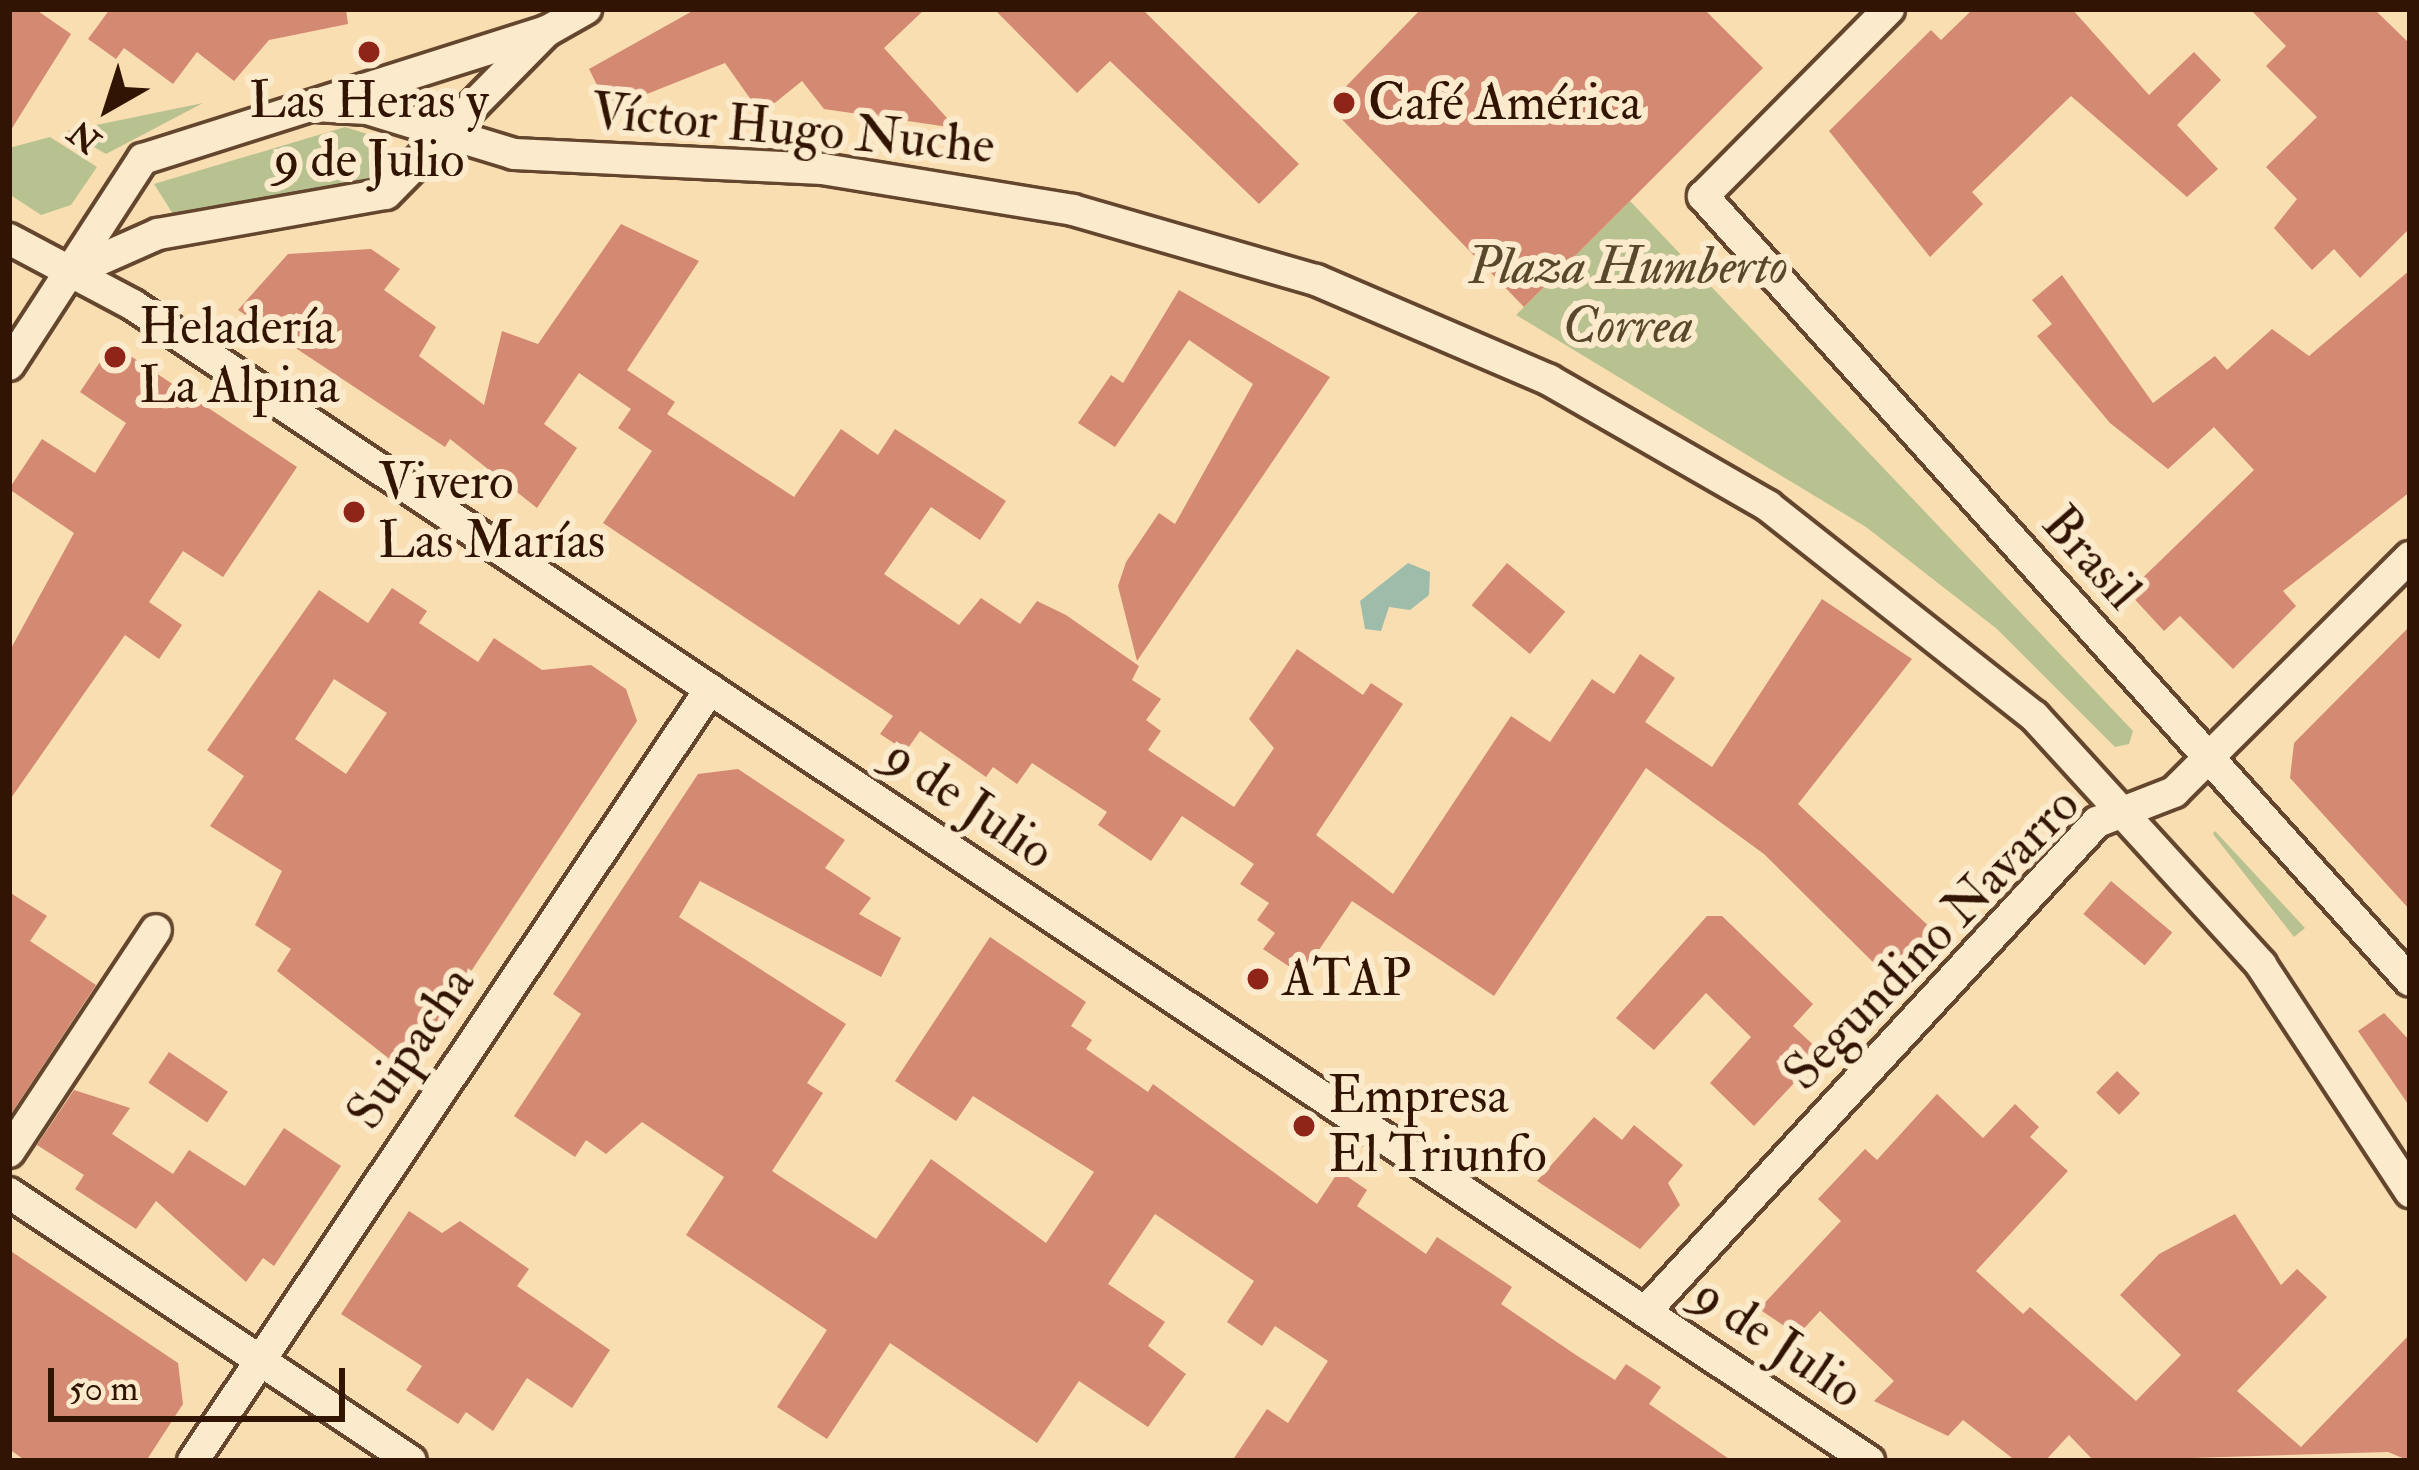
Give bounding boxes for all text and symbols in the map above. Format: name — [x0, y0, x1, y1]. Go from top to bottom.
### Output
marker: Las Heras y 9 de Julio — [356, 39, 382, 65]
north arrow — [48, 48, 168, 168]
place label: Las Heras y 9 de Julio — [249, 71, 489, 191]
place label: Café América — [1368, 72, 1641, 134]
street label: Víctor Hugo Nuche — [589, 81, 997, 177]
marker: Café América — [1331, 90, 1357, 116]
text: N — [61, 111, 109, 162]
park label: Plaza Humberto Correa — [1468, 237, 1788, 357]
place label: Heladería La Alpina — [139, 297, 340, 417]
marker: Heladería La Alpina — [102, 344, 128, 370]
place label: Vivero Las Marías — [378, 452, 605, 572]
street label: Brasil — [2029, 494, 2153, 622]
marker: Vivero Las Marías — [341, 499, 367, 525]
street label: 9 de Julio — [873, 725, 1065, 883]
street label: Segundino Navarro — [1772, 775, 2092, 1103]
place label: ATAP — [1282, 948, 1411, 1010]
street label: Suipacha — [334, 955, 488, 1141]
marker: ATAP — [1245, 966, 1271, 992]
place label: Empresa El Triunfo — [1328, 1066, 1547, 1186]
marker: Empresa El Triunfo — [1291, 1113, 1317, 1139]
street label: 9 de Julio — [1682, 1264, 1874, 1422]
scale bar — [54, 1344, 351, 1418]
text: 50 m — [69, 1366, 138, 1411]

